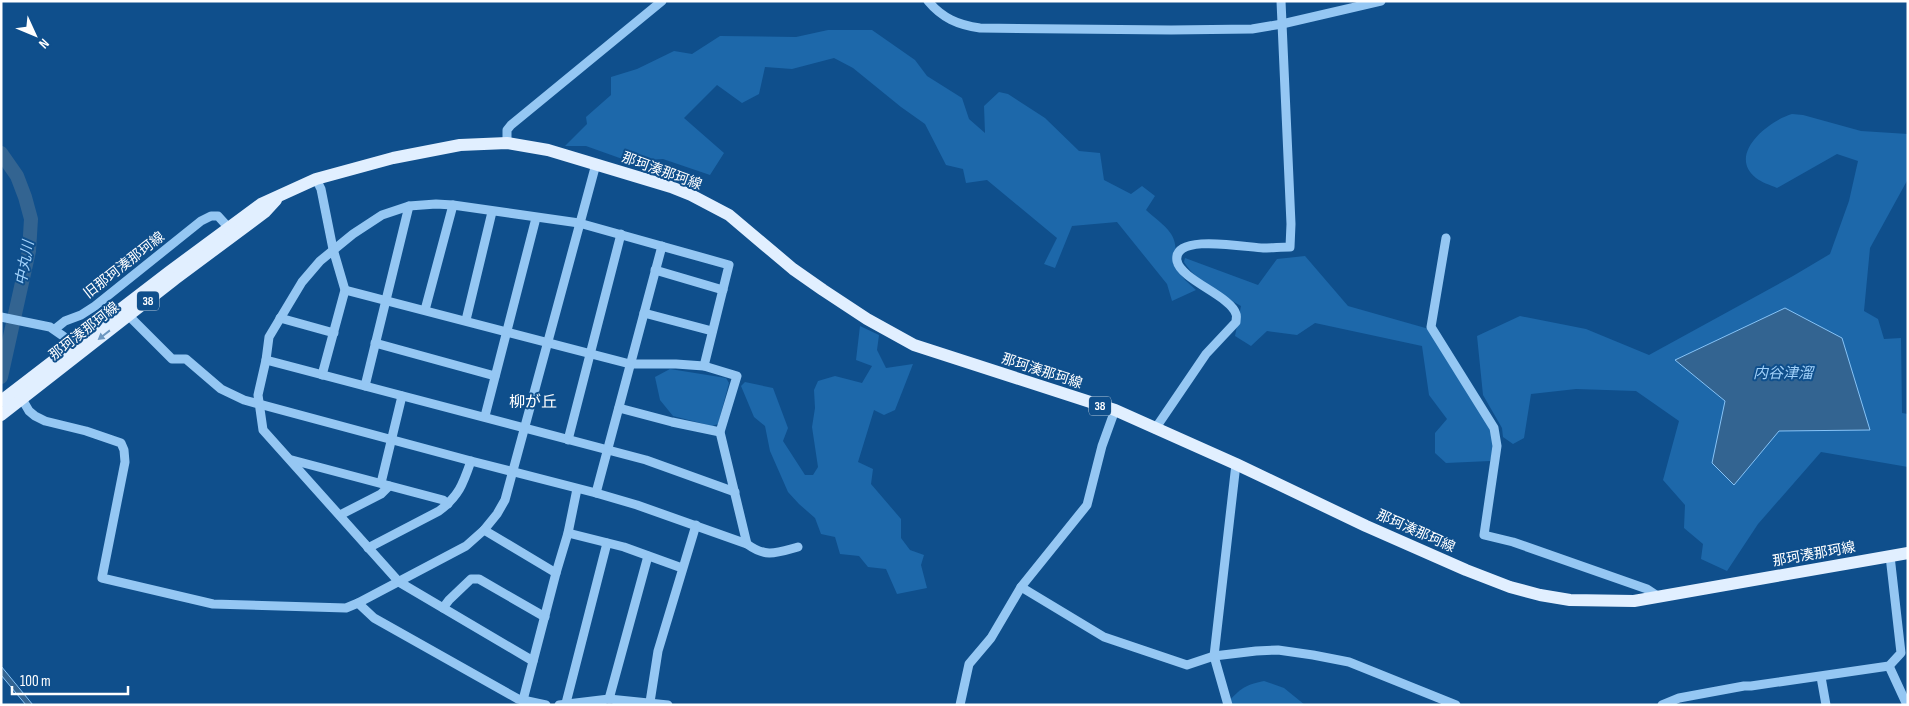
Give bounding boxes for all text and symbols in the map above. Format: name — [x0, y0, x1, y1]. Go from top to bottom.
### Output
north arrow — [10, 10, 60, 60]
text: N — [35, 35, 53, 52]
street label: 那珂湊那珂線 — [620, 149, 704, 193]
street label: 旧那珂湊那珂線 — [80, 228, 168, 302]
water label: 中丸川 — [12, 237, 39, 287]
road number: 38 — [137, 292, 159, 310]
street label: 那珂湊那珂線 — [46, 298, 122, 364]
one-way arrow — [98, 329, 111, 340]
street label: 那珂湊那珂線 — [999, 350, 1085, 392]
water label: 内谷津溜 — [1753, 364, 1815, 383]
district label: 柳が丘 — [509, 393, 557, 412]
road number: 38 — [1089, 396, 1111, 416]
street label: 那珂湊那珂線 — [1374, 506, 1458, 556]
street label: 那珂湊那珂線 — [1771, 538, 1857, 570]
scale bar — [12, 664, 129, 696]
text: 100 m — [20, 672, 51, 691]

